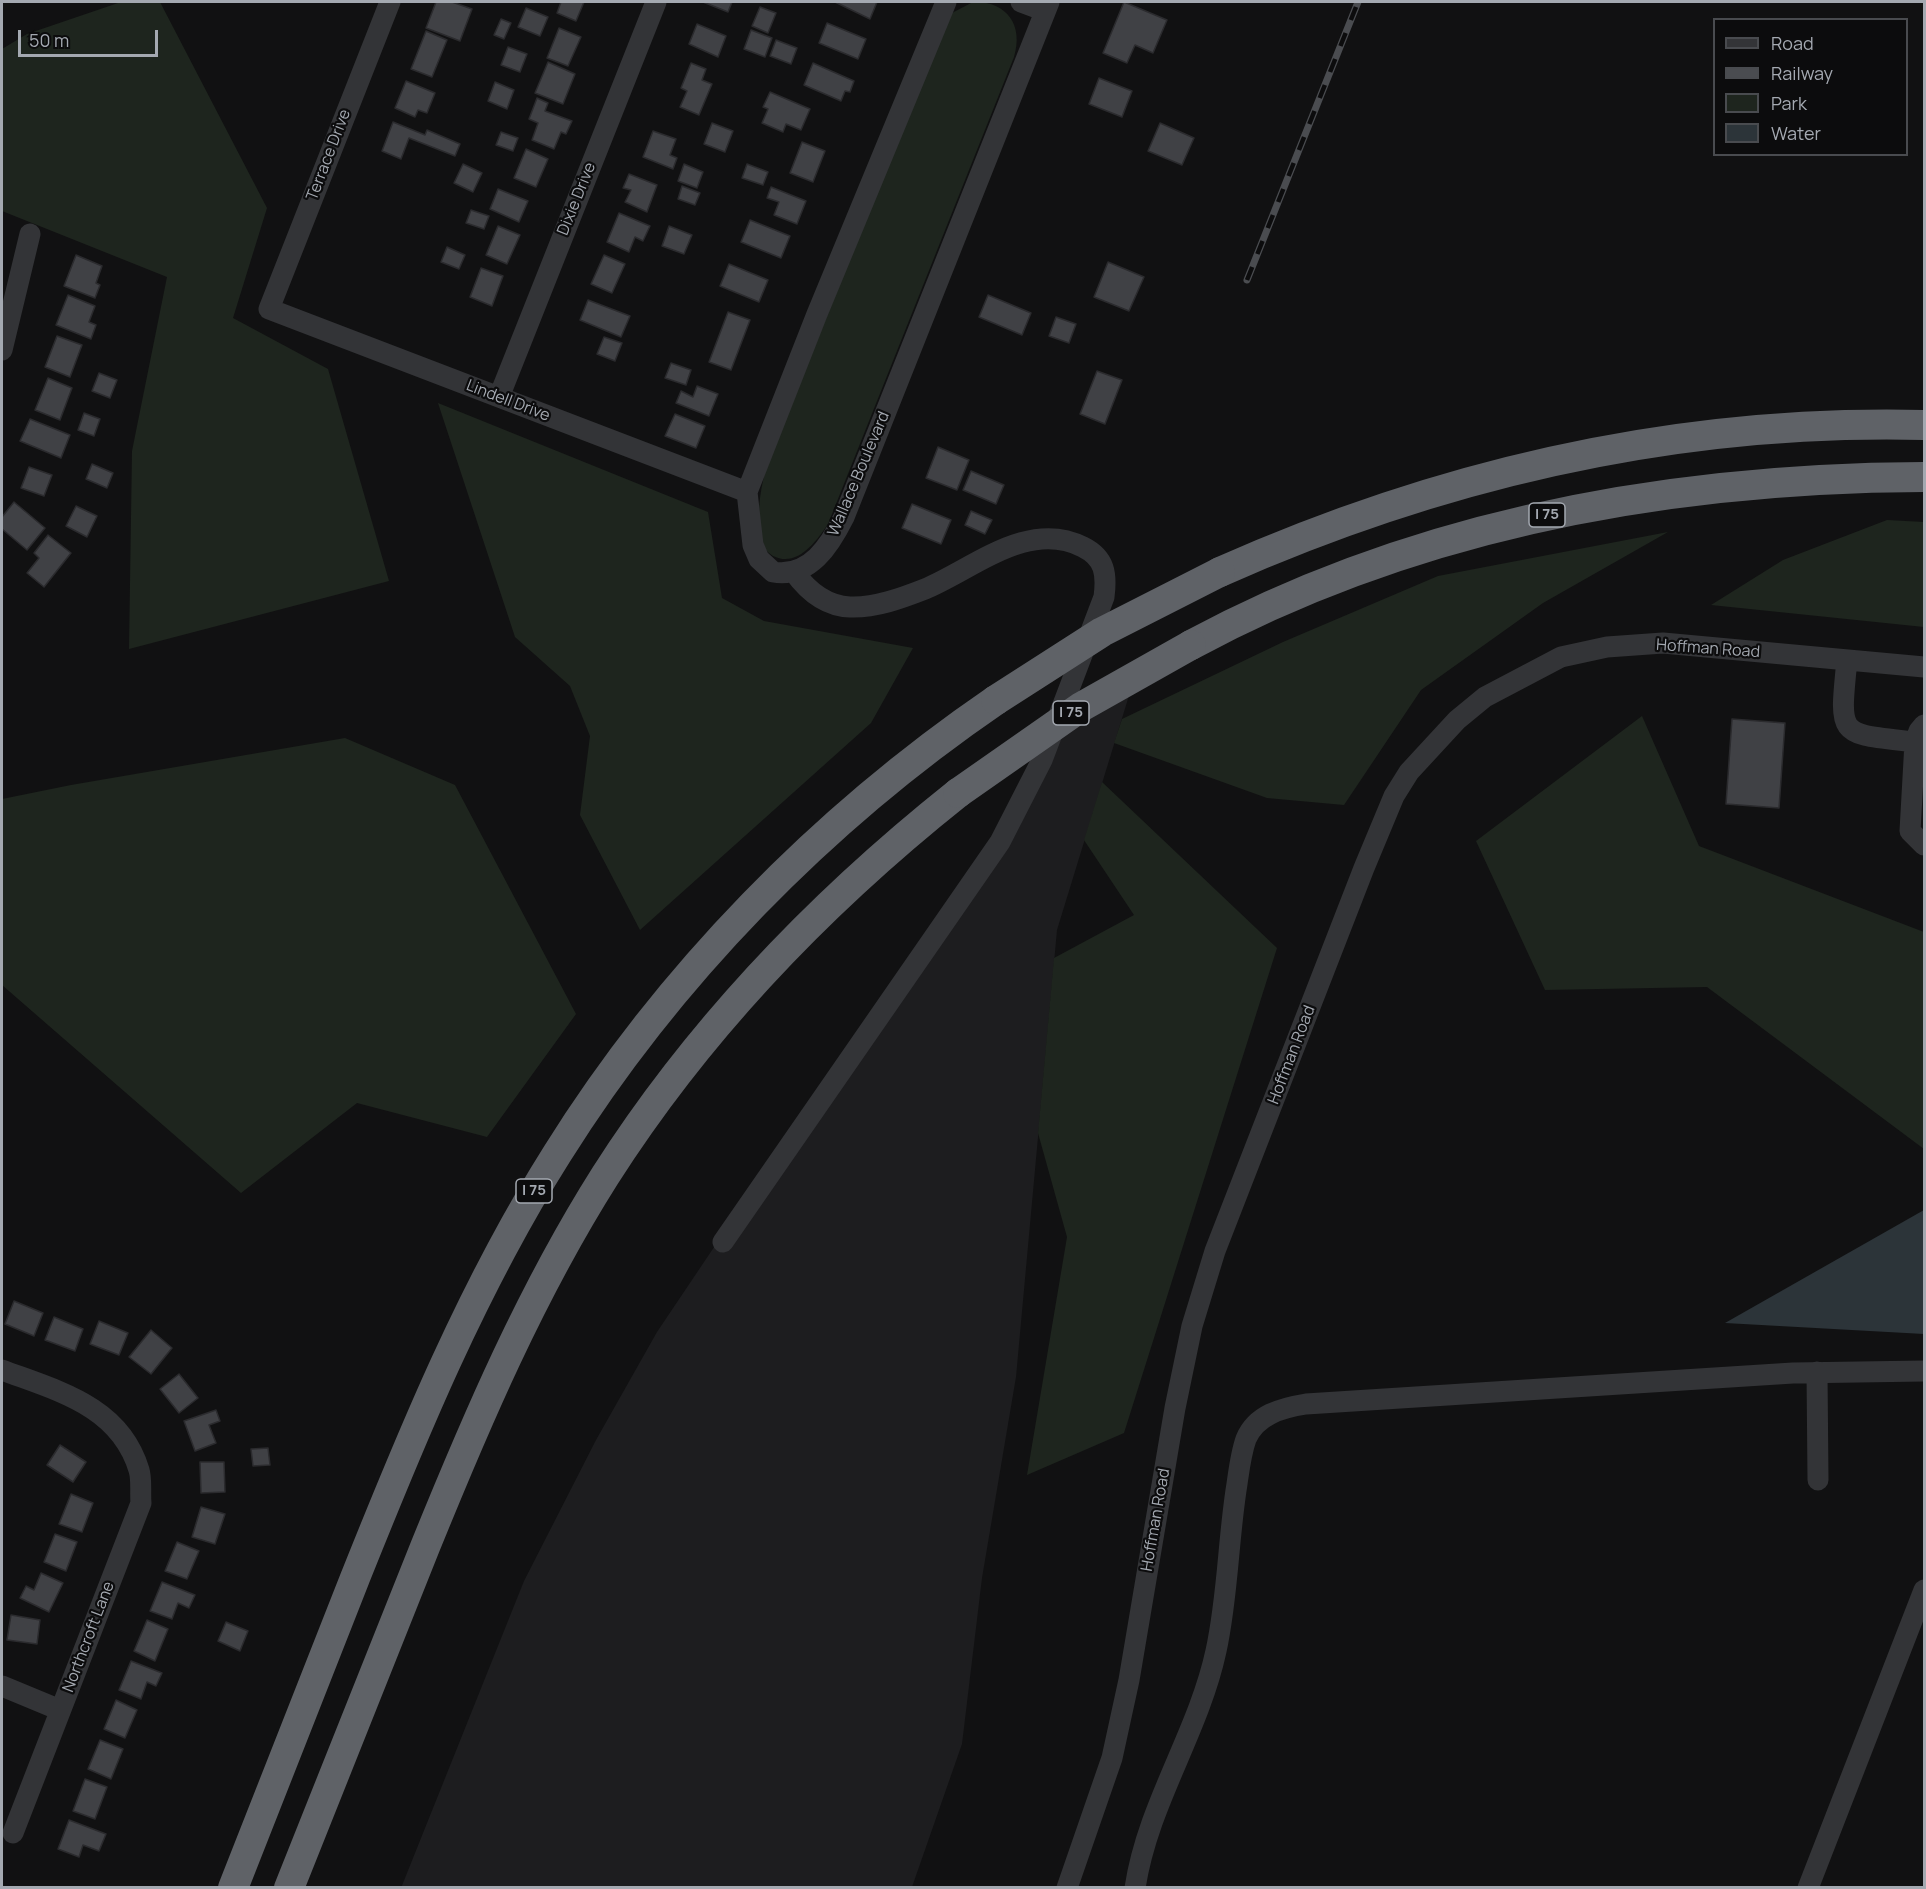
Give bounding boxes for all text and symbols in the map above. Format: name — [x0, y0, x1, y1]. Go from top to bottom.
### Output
scale bar — [21, 18, 160, 56]
legend — [1713, 18, 1908, 156]
text: 50 m — [29, 28, 69, 52]
text: Road — [1771, 31, 1814, 55]
text: Railway — [1771, 61, 1833, 85]
text: Park — [1771, 91, 1807, 115]
street label: Terrace Drive — [303, 107, 355, 203]
text: Water — [1771, 121, 1821, 145]
street label: Dixie Drive — [554, 160, 600, 238]
street label: Lindell Drive — [463, 376, 553, 426]
street label: Wallace Boulevard — [824, 409, 894, 539]
road number: I 75 — [1529, 503, 1565, 527]
street label: Hoffman Road — [1655, 636, 1761, 662]
road number: I 75 — [1053, 701, 1089, 725]
street label: Hoffman Road — [1264, 1003, 1320, 1107]
road number: I 75 — [516, 1179, 552, 1203]
street label: Hoffman Road — [1138, 1467, 1174, 1573]
street label: Northcroft Lane — [59, 1579, 119, 1695]

